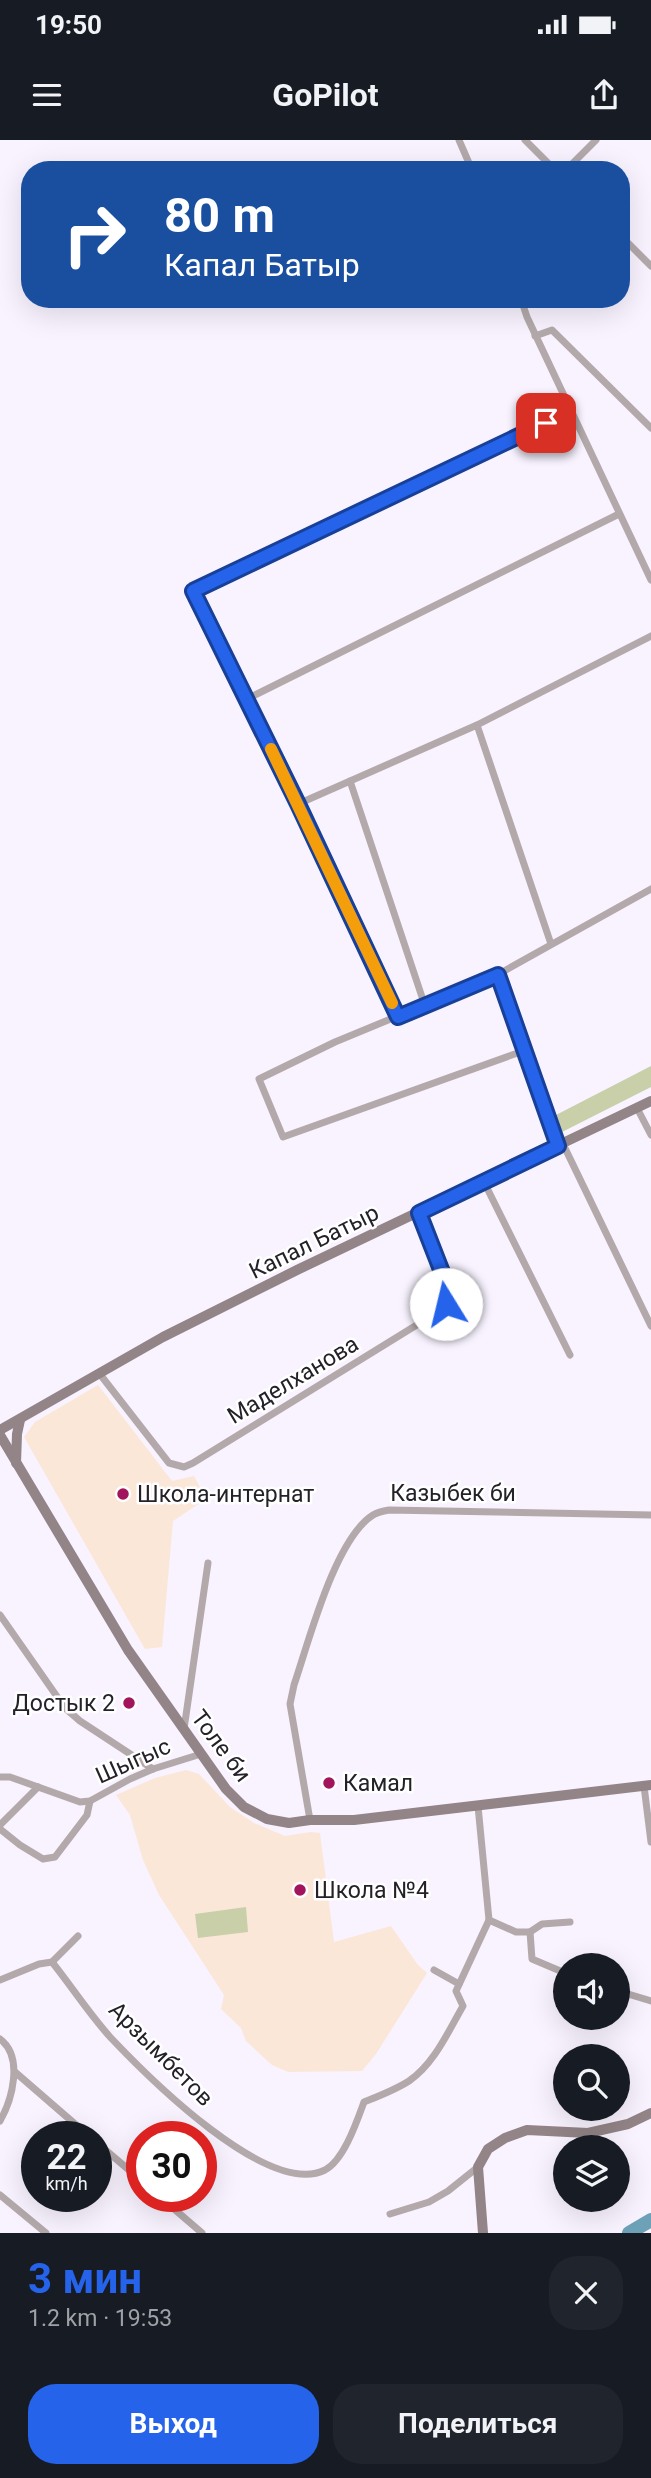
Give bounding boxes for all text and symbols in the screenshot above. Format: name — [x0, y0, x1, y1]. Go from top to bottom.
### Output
text: 19:50 — [35, 10, 102, 40]
icon: menu — [28, 76, 66, 114]
text: GoPilot — [272, 76, 379, 114]
icon: share — [585, 76, 623, 114]
text: 80 m — [164, 187, 275, 244]
icon: right — [49, 189, 140, 280]
text: Капал Батыр — [164, 246, 360, 284]
pin — [516, 393, 576, 453]
icon: arrive — [527, 404, 565, 442]
street label: Капал Батыр — [245, 1199, 383, 1285]
position arrow — [409, 1267, 483, 1341]
street label: Маделханова — [223, 1330, 363, 1430]
street label: Казыбек би — [390, 1480, 516, 1507]
place label: Школа-интернат — [137, 1481, 314, 1508]
marker: Школа-интернат — [115, 1486, 131, 1502]
place label: Достык 2 — [13, 1690, 115, 1717]
marker: Достык 2 — [121, 1695, 137, 1711]
street label: Толе би — [185, 1705, 257, 1787]
street label: Шыгыс — [91, 1733, 175, 1789]
place label: Камал — [343, 1770, 413, 1797]
marker: Камал — [321, 1775, 337, 1791]
place label: Школа №4 — [314, 1877, 429, 1904]
marker: Школа №4 — [292, 1882, 308, 1898]
map controls — [553, 1953, 630, 2212]
button: sound — [553, 1953, 630, 2030]
street label: Арзымбетов — [103, 1996, 219, 2112]
button: search — [553, 2044, 630, 2121]
speed limit sign: 30 — [126, 2121, 217, 2212]
button: layers — [553, 2135, 630, 2212]
text: 22 — [46, 2137, 87, 2178]
text: km/h — [45, 2173, 88, 2194]
text: 3 мин — [28, 2254, 142, 2303]
button: close — [549, 2256, 623, 2330]
text: 1.2 km · 19:53 — [28, 2305, 172, 2332]
button: Выход — [28, 2384, 319, 2464]
button: Поделиться — [333, 2384, 623, 2464]

